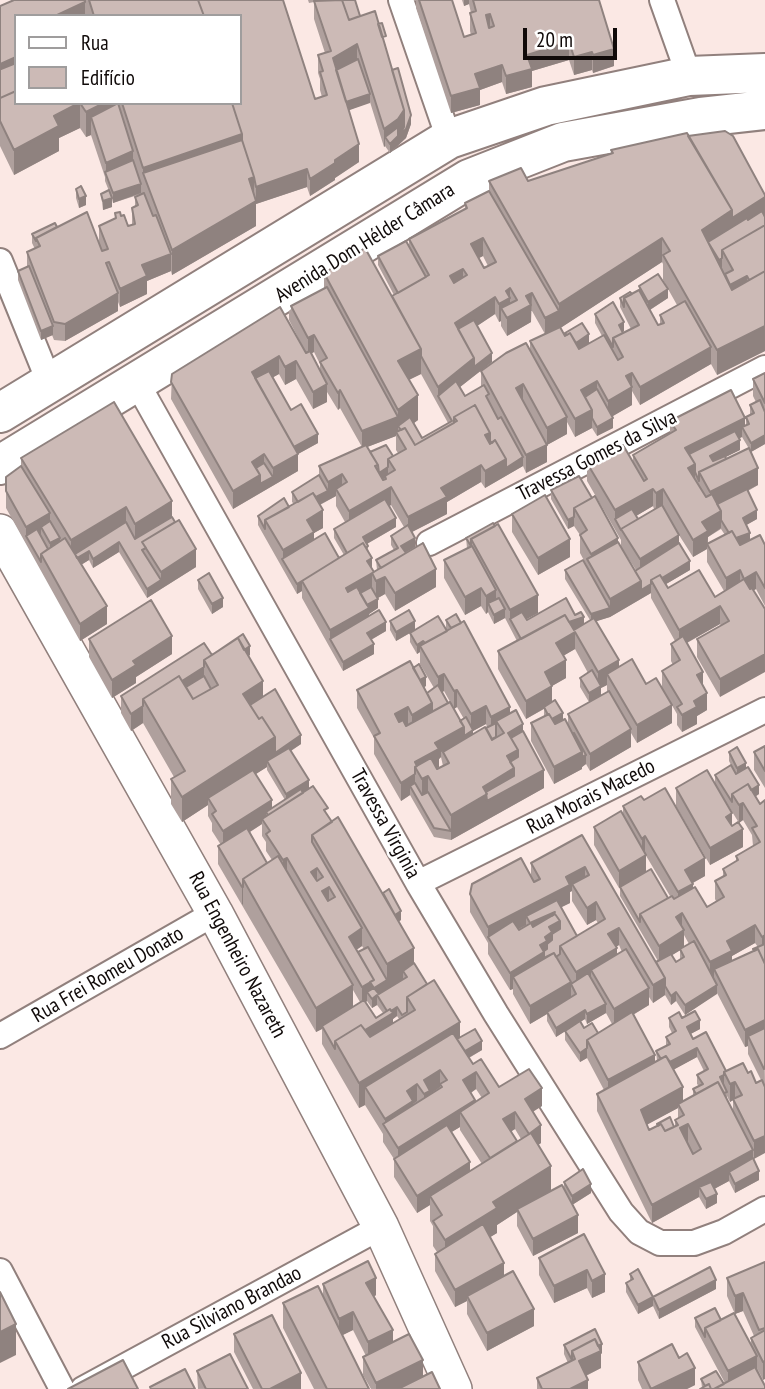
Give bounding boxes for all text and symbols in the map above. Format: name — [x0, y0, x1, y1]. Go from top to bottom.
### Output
legend — [14, 14, 242, 105]
scale bar — [527, 14, 622, 58]
text: 20 m — [536, 26, 573, 53]
text: Rua — [81, 29, 109, 56]
text: Edifício — [81, 64, 135, 91]
street label: Avenida Dom Hélder Câmara — [271, 177, 459, 309]
street label: Travessa Gomes da Silva — [513, 405, 681, 507]
street label: Rua Morais Macedo — [523, 754, 659, 840]
street label: Travessa Virginia — [345, 765, 425, 883]
street label: Rua Engenheiro Nazareth — [183, 868, 291, 1042]
street label: Rua Frei Romeu Donato — [28, 921, 188, 1029]
street label: Rua Silviano Brandao — [158, 1261, 306, 1355]

